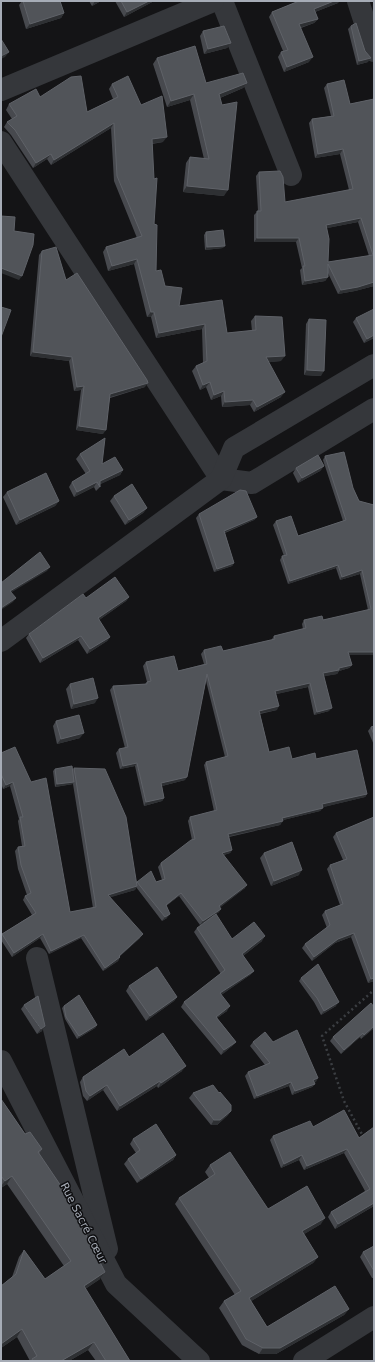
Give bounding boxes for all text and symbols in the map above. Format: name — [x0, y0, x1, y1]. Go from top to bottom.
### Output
street label: Rue Sacré Cœur — [58, 1181, 110, 1266]

